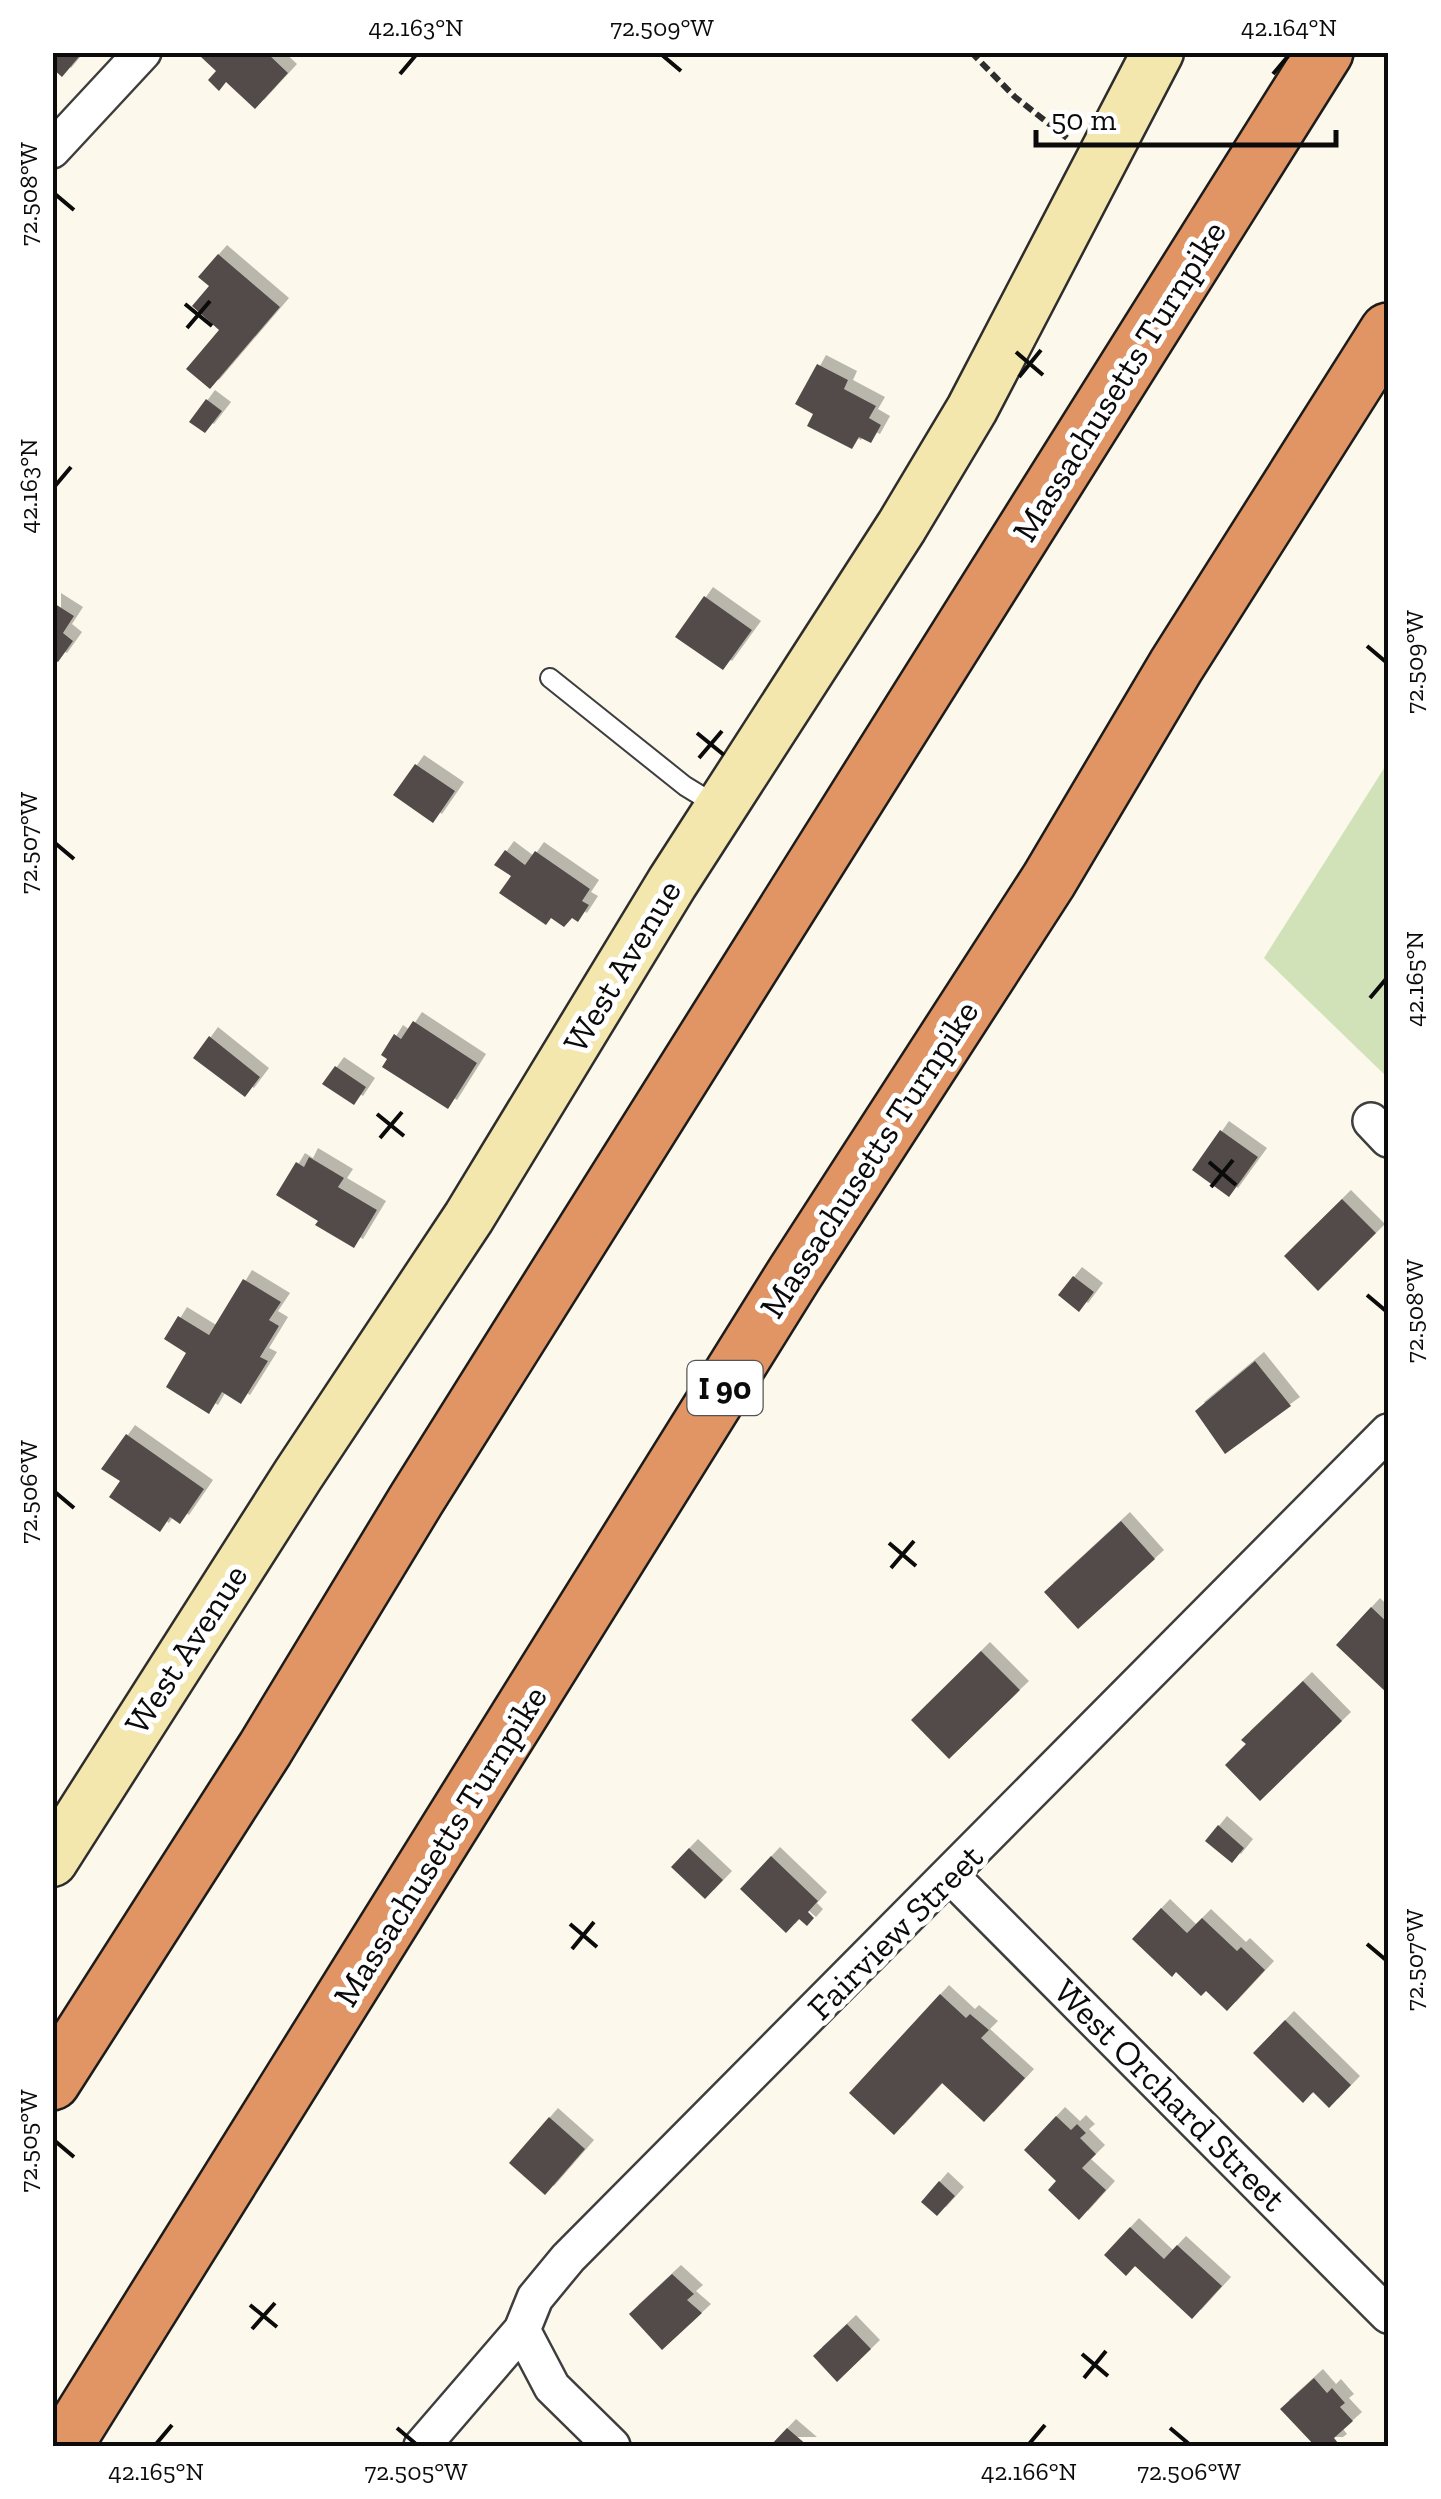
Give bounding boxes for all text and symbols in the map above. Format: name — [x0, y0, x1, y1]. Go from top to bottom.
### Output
text: 42.163°N — [368, 12, 464, 42]
text: 72.509°W — [610, 12, 714, 42]
text: 42.164°N — [1241, 12, 1337, 42]
scale bar — [1036, 85, 1336, 147]
text: 50 m — [1051, 102, 1116, 138]
text: 72.508°W — [13, 141, 43, 246]
street label: Massachusetts Turnpike — [1003, 213, 1235, 549]
text: 42.163°N — [13, 438, 43, 534]
text: 72.509°W — [1399, 610, 1429, 714]
text: 72.507°W — [13, 791, 43, 894]
street label: West Avenue — [554, 872, 690, 1060]
text: 42.165°N — [1399, 931, 1429, 1027]
street label: Massachusetts Turnpike — [751, 992, 987, 1326]
text: 72.508°W — [1399, 1258, 1429, 1363]
road number: I 90 — [688, 1361, 762, 1415]
text: 72.506°W — [13, 1440, 43, 1544]
street label: West Avenue — [116, 1556, 256, 1742]
street label: Massachusetts Turnpike — [324, 1678, 556, 2014]
street label: Fairview Street — [799, 1836, 991, 2028]
text: 72.507°W — [1399, 1908, 1429, 2011]
street label: West Orchard Street — [1045, 1970, 1295, 2220]
text: 72.505°W — [13, 2089, 43, 2193]
text: 42.165°N — [108, 2456, 204, 2486]
text: 72.505°W — [364, 2456, 468, 2486]
text: 42.166°N — [981, 2456, 1077, 2486]
text: 72.506°W — [1137, 2456, 1241, 2486]

